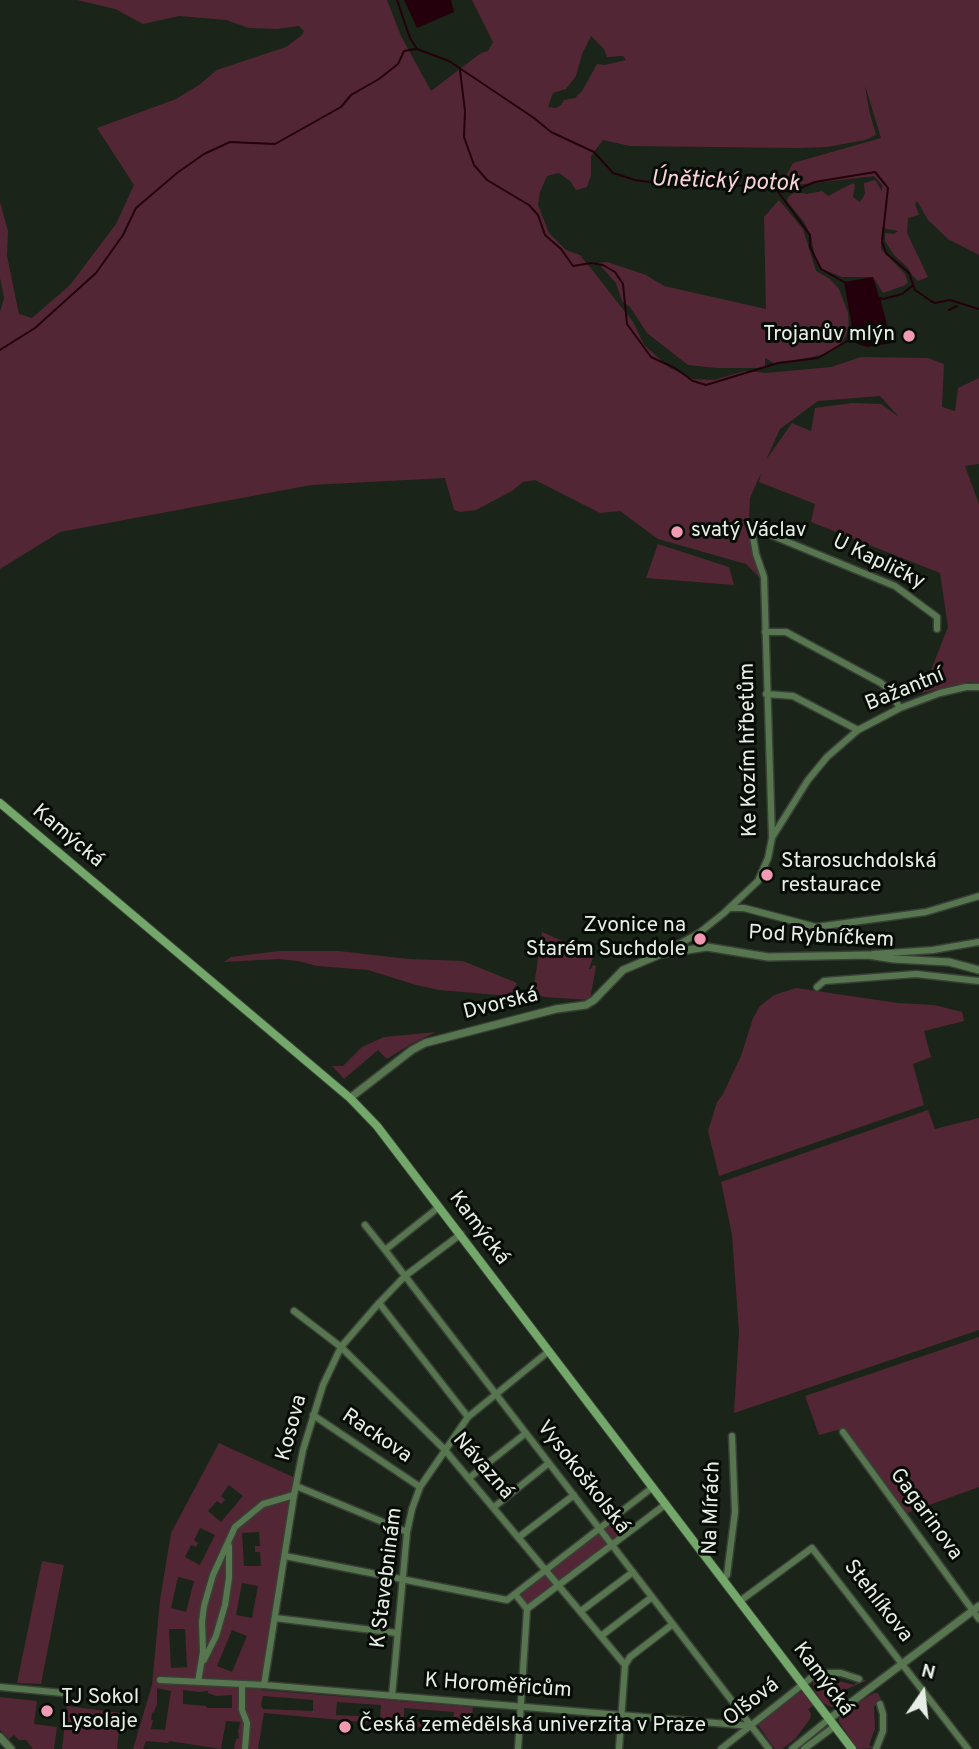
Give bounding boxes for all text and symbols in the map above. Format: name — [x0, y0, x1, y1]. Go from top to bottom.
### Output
water label: Únětický potok — [650, 167, 800, 199]
place label: Trojanův mlýn — [763, 323, 895, 349]
marker: Trojanův mlýn — [901, 328, 917, 344]
place label: svatý Václav — [691, 519, 807, 545]
marker: svatý Václav — [669, 524, 685, 540]
street label: U Kapličky — [828, 530, 928, 596]
street label: Ke Kozím hřbetům — [736, 663, 764, 837]
street label: Bažantní — [862, 664, 948, 718]
street label: Kamýcká — [26, 800, 108, 874]
place label: Starosuchdolská restaurace — [781, 850, 937, 900]
marker: Starosuchdolská restaurace — [759, 867, 775, 883]
place label: Zvonice na Starém Suchdole — [526, 914, 686, 964]
street label: Pod Rybníčkem — [747, 922, 895, 954]
marker: Zvonice na Starém Suchdole — [692, 931, 708, 947]
street label: Dvorská — [461, 984, 541, 1026]
street label: Kamýcká — [442, 1187, 514, 1271]
street label: Kosova — [272, 1392, 314, 1464]
street label: Rackova — [336, 1404, 416, 1470]
street label: Vysokoškolská — [530, 1416, 634, 1540]
street label: Návazná — [446, 1428, 518, 1506]
street label: Na Mírách — [699, 1461, 727, 1555]
street label: Gagarinova — [883, 1464, 967, 1566]
street label: K Stavebninám — [367, 1506, 409, 1650]
street label: Stehlíkova — [837, 1556, 917, 1648]
street label: Kamýcká — [786, 1638, 858, 1722]
north arrow — [888, 1658, 958, 1728]
text: N — [919, 1659, 938, 1686]
street label: K Horoměřicům — [424, 1669, 572, 1705]
street label: Olšová — [719, 1673, 785, 1733]
place label: TJ Sokol Lysolaje — [61, 1686, 139, 1736]
marker: TJ Sokol Lysolaje — [39, 1703, 55, 1719]
place label: Česká zemědělská univerzita v Praze — [359, 1714, 706, 1740]
marker: Česká zemědělská univerzita v Praze — [337, 1719, 353, 1735]

